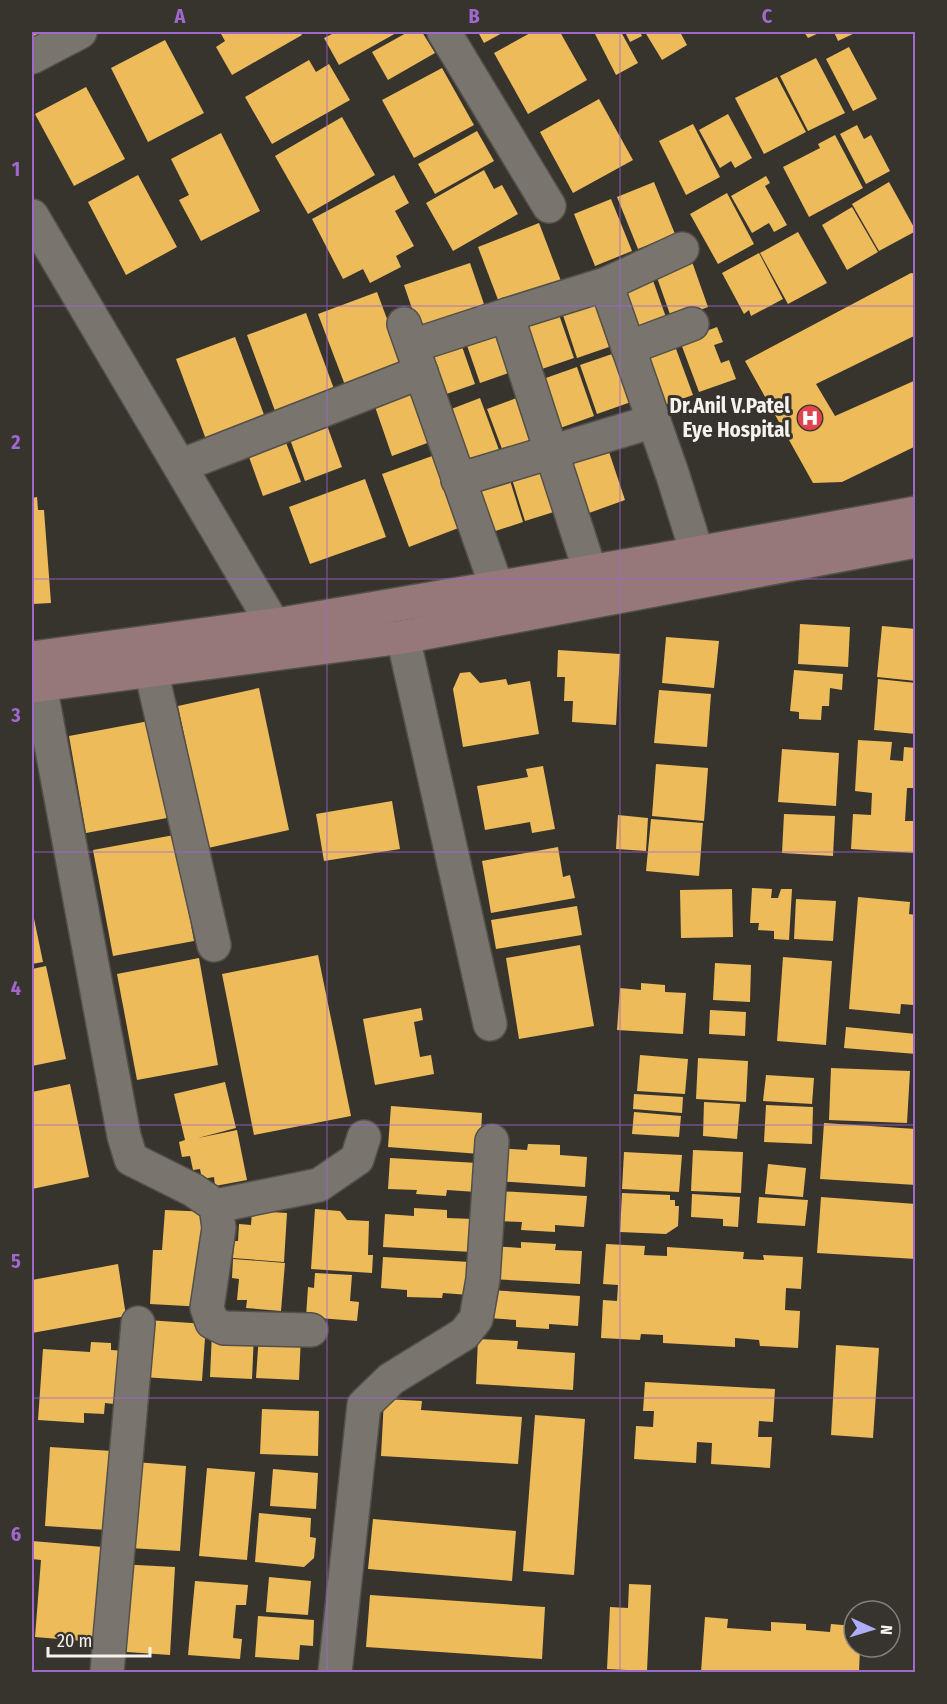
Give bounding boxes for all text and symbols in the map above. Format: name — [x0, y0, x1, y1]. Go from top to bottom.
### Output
text: A — [174, 4, 187, 28]
text: B — [468, 4, 480, 28]
text: C — [762, 4, 773, 28]
text: 1 — [12, 157, 20, 181]
place label: Dr.Anil V.Patel Eye Hospital — [670, 393, 790, 443]
hospital icon: Dr.Anil V.Patel Eye Hospital — [795, 403, 825, 433]
text: 2 — [10, 430, 21, 454]
text: 3 — [10, 703, 21, 727]
text: 4 — [11, 976, 21, 1000]
text: 5 — [11, 1249, 21, 1273]
text: 6 — [11, 1522, 21, 1546]
north arrow — [842, 1599, 902, 1659]
scale bar — [48, 1620, 150, 1658]
text: N — [877, 1625, 896, 1635]
text: 20 m — [57, 1630, 92, 1652]

